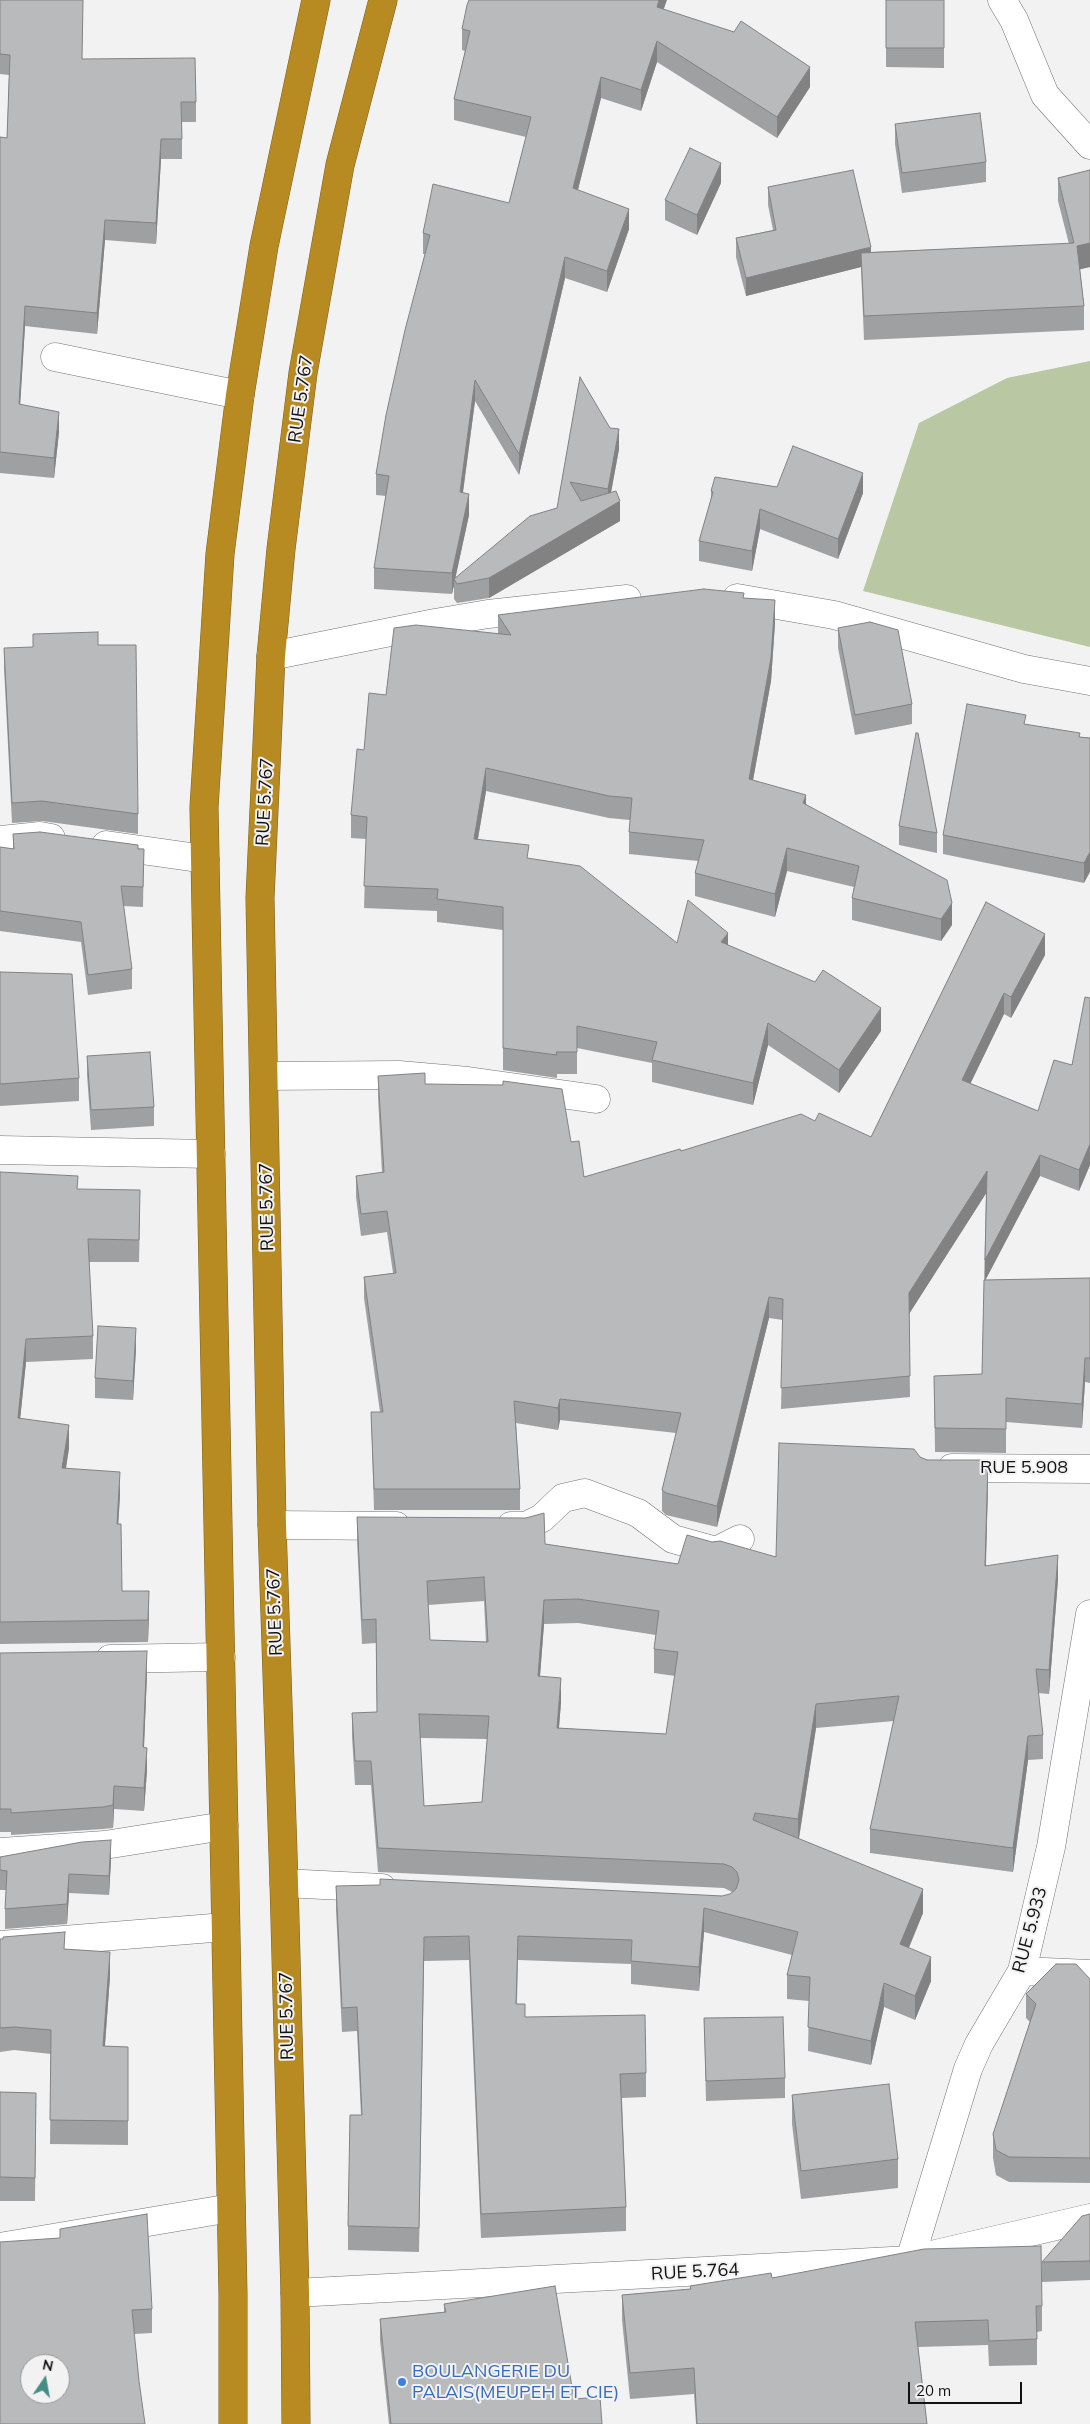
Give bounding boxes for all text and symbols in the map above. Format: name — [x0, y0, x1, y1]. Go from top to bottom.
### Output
street label: RUE 5.767 — [284, 354, 318, 444]
street label: RUE 5.767 — [252, 757, 278, 847]
street label: RUE 5.767 — [255, 1163, 279, 1251]
street label: RUE 5.908 — [980, 1457, 1068, 1479]
street label: RUE 5.767 — [263, 1568, 287, 1656]
street label: RUE 5.933 — [1008, 1885, 1052, 1975]
street label: RUE 5.767 — [275, 1972, 299, 2060]
street label: RUE 5.764 — [650, 2259, 740, 2285]
north arrow — [20, 2354, 70, 2404]
text: N — [41, 2355, 55, 2375]
place label: BOULANGERIE DU PALAIS(MEUPEH ET CIE) — [412, 2361, 619, 2404]
scale bar — [910, 2372, 1024, 2404]
marker: BOULANGERIE DU PALAIS(MEUPEH ET CIE) — [396, 2376, 408, 2388]
text: 20 m — [916, 2381, 951, 2400]

